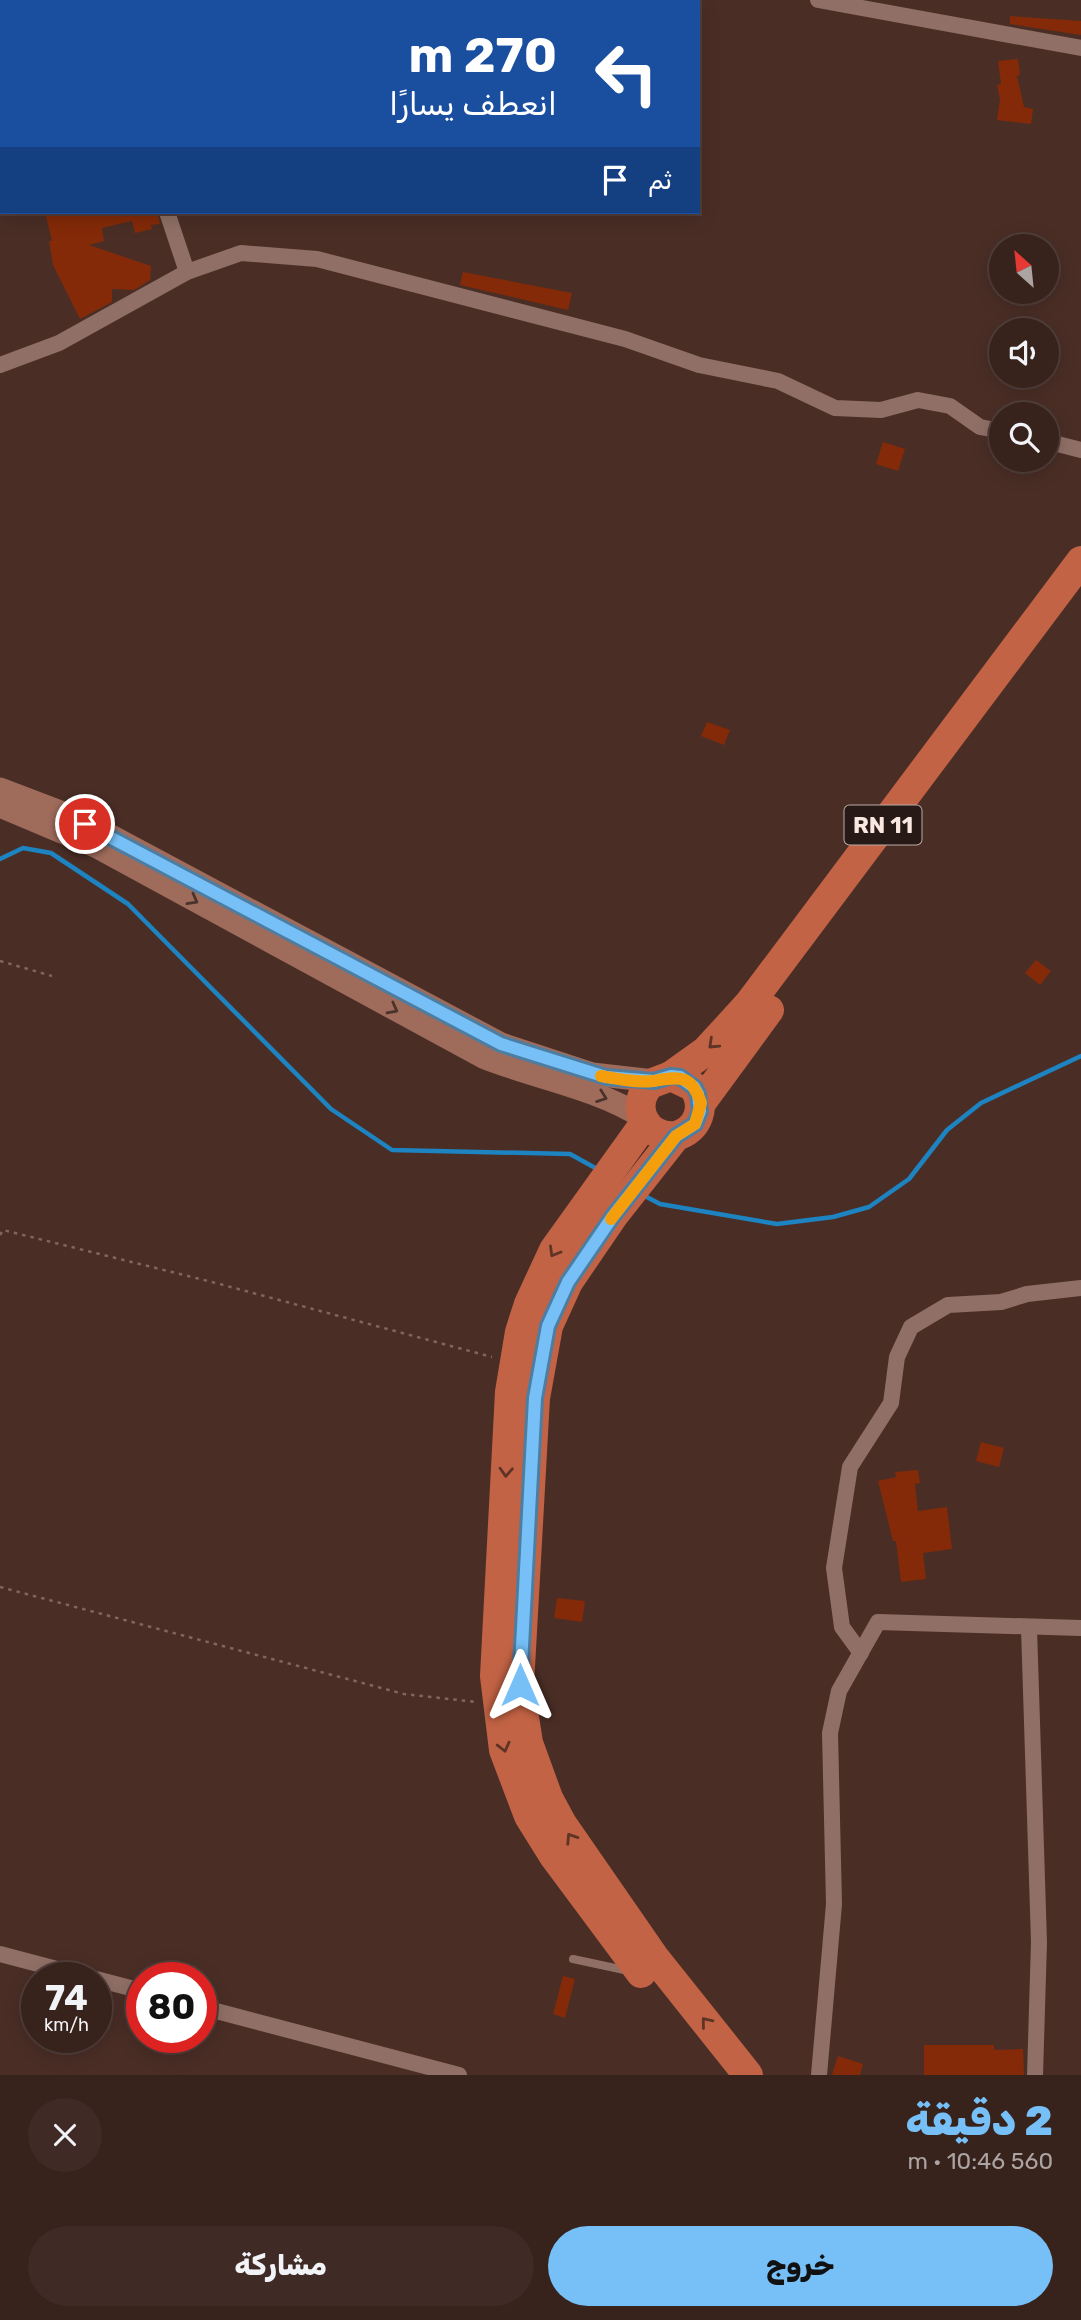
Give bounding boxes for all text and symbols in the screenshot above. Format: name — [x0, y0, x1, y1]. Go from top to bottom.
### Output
text: 270 m — [408, 26, 557, 84]
icon: left — [581, 28, 672, 119]
text: انعطف يسارًا — [389, 85, 557, 123]
icon: arrive — [596, 161, 634, 199]
text: ثم — [648, 165, 672, 196]
north arrow — [989, 234, 1059, 304]
map controls — [989, 234, 1059, 472]
button: sound — [989, 318, 1059, 388]
button: search — [989, 402, 1059, 472]
pin — [55, 794, 115, 854]
icon: arrive — [66, 805, 104, 843]
road number: RN 11 — [844, 806, 922, 845]
one-way arrow — [186, 892, 199, 905]
one-way arrow — [386, 1001, 398, 1014]
one-way arrow — [708, 1035, 721, 1048]
one-way arrow — [595, 1089, 608, 1103]
one-way arrow — [549, 1245, 562, 1258]
one-way arrow — [498, 1467, 513, 1478]
position arrow — [483, 1648, 557, 1722]
one-way arrow — [496, 1741, 510, 1753]
one-way arrow — [566, 1833, 579, 1846]
speed limit sign: 80 — [126, 1962, 217, 2053]
text: 74 — [45, 1977, 88, 2019]
text: km/h — [44, 2014, 89, 2036]
one-way arrow — [701, 2017, 714, 2029]
text: 2 دقيقة — [906, 2096, 1053, 2146]
button: close — [28, 2098, 102, 2172]
text: 560 m · 10:46 — [907, 2147, 1053, 2175]
button: مشاركة — [28, 2226, 534, 2306]
button: خروج — [548, 2226, 1053, 2306]

